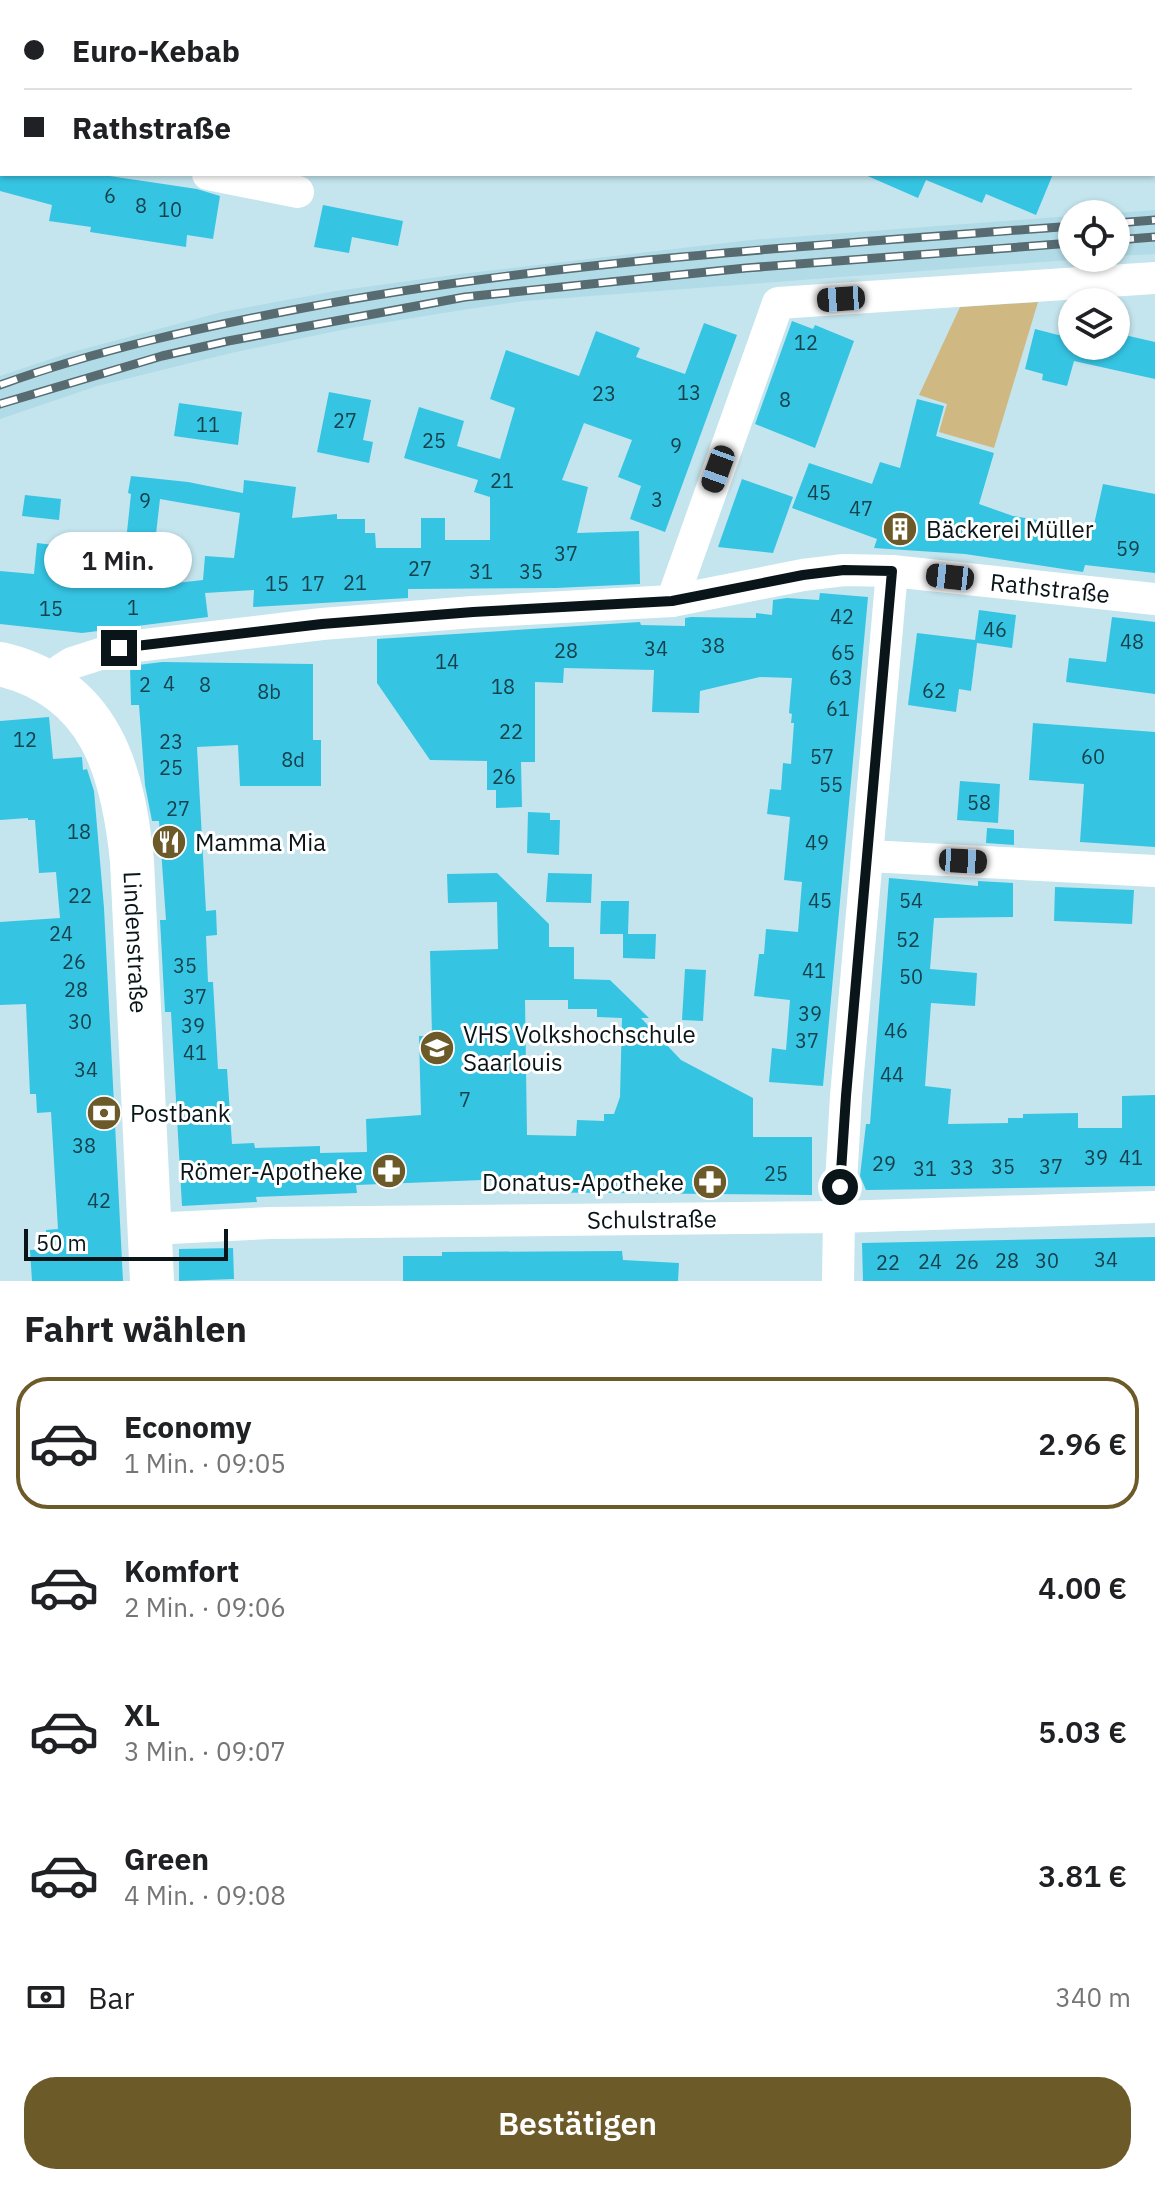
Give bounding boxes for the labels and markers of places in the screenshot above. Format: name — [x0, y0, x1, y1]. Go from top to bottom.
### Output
building icon: Bäckerei Müller — [881, 510, 919, 548]
place label: Bäckerei Müller — [926, 513, 1094, 545]
restaurant icon: Mamma Mia — [150, 823, 188, 861]
place label: Mamma Mia — [195, 826, 326, 858]
place label: VHS Volkshochschule Saarlouis — [463, 1018, 696, 1078]
school or university icon: VHS Volkshochschule Saarlouis — [418, 1029, 456, 1067]
bank icon: Postbank — [85, 1094, 123, 1132]
place label: Postbank — [130, 1097, 231, 1129]
pharmacy icon: Römer-Apotheke — [370, 1152, 408, 1190]
place label: Römer-Apotheke — [180, 1155, 363, 1187]
pharmacy icon: Donatus-Apotheke — [691, 1163, 729, 1201]
place label: Donatus-Apotheke — [482, 1166, 684, 1198]

